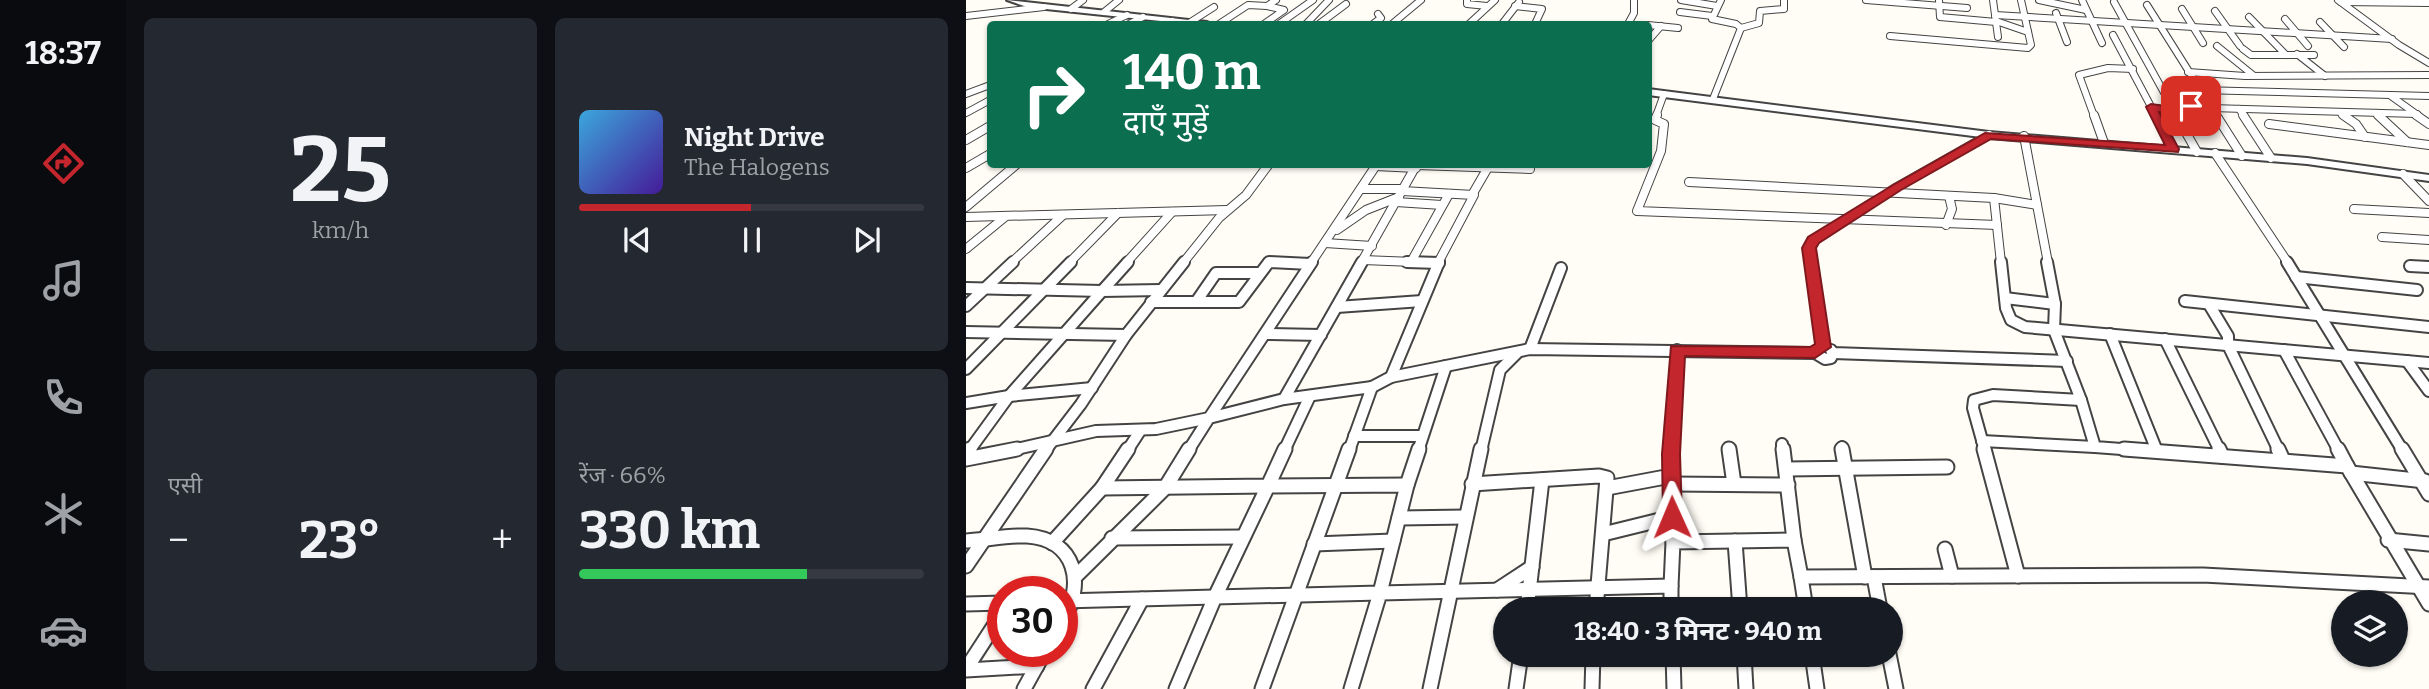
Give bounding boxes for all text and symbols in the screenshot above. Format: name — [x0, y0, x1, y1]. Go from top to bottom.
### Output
text: 18:37 — [25, 34, 101, 72]
text: 140 m — [1123, 43, 1261, 102]
icon: right — [1008, 49, 1099, 140]
pin — [2161, 76, 2221, 136]
icon: arrive — [2172, 87, 2210, 125]
text: दाएँ मुड़ें — [1123, 103, 1209, 141]
text: 25 — [290, 116, 391, 225]
text: Night Drive — [684, 122, 825, 153]
icon: directions — [39, 139, 88, 188]
text: The Halogens — [684, 153, 830, 181]
text: km/h — [312, 216, 369, 244]
icon: previous — [618, 221, 656, 259]
icon: pause — [733, 221, 771, 259]
icon: next — [848, 221, 886, 259]
icon: music — [39, 256, 88, 305]
icon: phone — [39, 373, 88, 422]
text: रेंज · 66% — [579, 461, 666, 489]
text: एसी — [168, 471, 202, 499]
position arrow — [1635, 480, 1709, 554]
icon: climate — [39, 489, 88, 538]
text: 330 km — [579, 499, 760, 562]
text: 23° — [299, 509, 381, 572]
text: − — [168, 517, 189, 563]
text: + — [491, 517, 513, 563]
speed limit sign: 30 — [987, 576, 1078, 667]
map controls — [2331, 590, 2408, 667]
button: layers — [2331, 590, 2408, 667]
icon: car — [39, 606, 88, 655]
text: 18:40 · 3 मिनट · 940 m — [1574, 616, 1822, 647]

